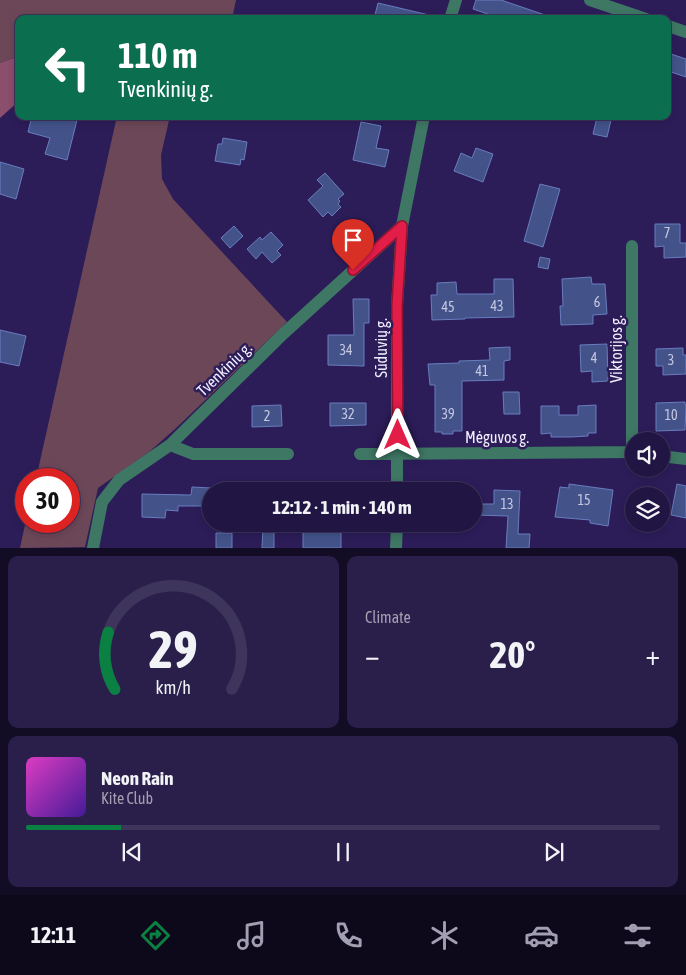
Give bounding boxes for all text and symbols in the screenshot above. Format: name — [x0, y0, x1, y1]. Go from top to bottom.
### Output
icon: left — [35, 35, 100, 100]
text: 110 m — [118, 35, 197, 75]
text: Tvenkinių g. — [118, 76, 213, 102]
pin — [332, 219, 374, 270]
house number: 7 — [664, 225, 670, 241]
icon: arrive — [339, 226, 367, 254]
house number: 6 — [594, 294, 601, 310]
house number: 43 — [490, 298, 504, 314]
house number: 45 — [441, 299, 455, 315]
street label: Viktorijos g. — [607, 315, 626, 383]
street label: Sūduvių g. — [372, 318, 391, 378]
street label: Tvenkinių g. — [193, 338, 256, 400]
house number: 34 — [339, 342, 353, 358]
house number: 4 — [591, 350, 598, 366]
house number: 3 — [668, 352, 674, 368]
house number: 41 — [475, 363, 489, 379]
house number: 32 — [341, 406, 355, 422]
house number: 39 — [441, 406, 455, 422]
house number: 10 — [664, 407, 678, 423]
house number: 2 — [264, 408, 270, 424]
position arrow — [371, 408, 423, 460]
street label: Mėguvos g. — [465, 428, 529, 447]
map controls — [625, 432, 670, 532]
button: sound — [625, 432, 670, 477]
speed limit sign: 30 — [15, 468, 80, 533]
button: layers — [625, 487, 670, 532]
house number: 15 — [577, 492, 591, 508]
text: 12:12 · 1 min · 140 m — [272, 496, 412, 518]
house number: 13 — [500, 496, 514, 512]
text: Climate — [365, 608, 411, 626]
text: 29 — [149, 619, 198, 679]
text: 20° — [489, 633, 536, 676]
text: − — [365, 639, 380, 671]
text: + — [645, 639, 660, 671]
text: km/h — [156, 677, 191, 698]
text: Neon Rain — [101, 767, 173, 789]
text: Kite Club — [101, 789, 153, 807]
icon: previous — [118, 838, 146, 866]
icon: pause — [329, 838, 357, 866]
icon: next — [540, 838, 568, 866]
icon: directions — [138, 918, 173, 953]
icon: music — [234, 918, 269, 953]
icon: phone — [331, 918, 366, 953]
icon: climate — [427, 918, 462, 953]
icon: car — [524, 918, 559, 953]
icon: filters — [620, 918, 655, 953]
text: 12:11 — [31, 922, 76, 948]

